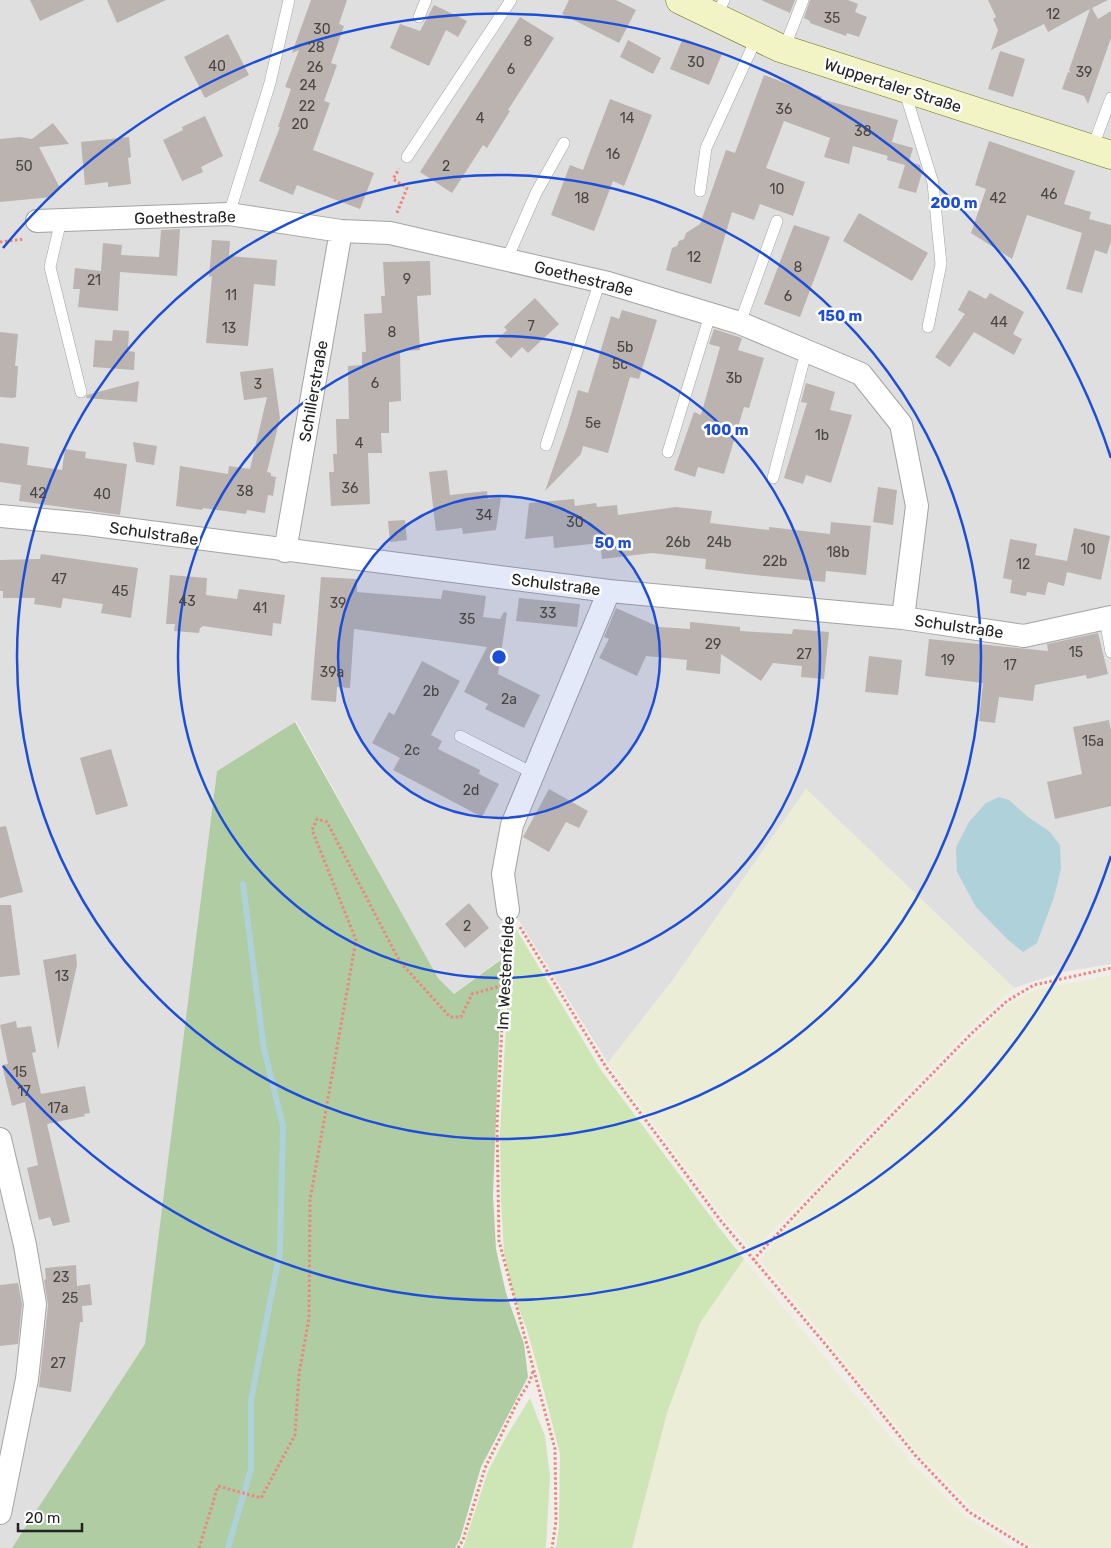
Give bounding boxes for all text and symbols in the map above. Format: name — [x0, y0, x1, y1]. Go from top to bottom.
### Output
house number: 12 — [1046, 6, 1060, 23]
house number: 35 — [824, 10, 840, 27]
house number: 30 — [313, 21, 331, 38]
house number: 8 — [524, 33, 533, 50]
house number: 28 — [307, 39, 325, 56]
house number: 30 — [687, 54, 705, 71]
street label: Wuppertaler Straße — [822, 54, 964, 117]
house number: 40 — [208, 58, 226, 75]
house number: 26 — [307, 59, 323, 76]
house number: 6 — [507, 61, 515, 78]
house number: 39 — [1076, 64, 1092, 81]
house number: 24 — [300, 77, 317, 94]
house number: 22 — [299, 98, 315, 115]
house number: 36 — [776, 101, 792, 118]
house number: 4 — [476, 110, 485, 127]
house number: 14 — [620, 110, 635, 127]
house number: 20 — [291, 116, 309, 133]
house number: 38 — [854, 123, 872, 140]
house number: 16 — [606, 146, 620, 163]
house number: 50 — [15, 158, 33, 175]
house number: 2 — [442, 158, 450, 175]
house number: 10 — [770, 181, 785, 198]
house number: 46 — [1040, 186, 1058, 203]
house number: 18 — [575, 190, 590, 207]
house number: 42 — [990, 190, 1006, 207]
text: 200 m — [930, 194, 978, 212]
street label: Goethestraße — [134, 207, 236, 228]
house number: 12 — [687, 249, 701, 266]
street label: Goethestraße — [532, 257, 635, 300]
house number: 8 — [794, 259, 803, 276]
house number: 9 — [403, 271, 411, 288]
house number: 21 — [87, 272, 101, 289]
house number: 11 — [225, 287, 237, 304]
house number: 6 — [784, 288, 792, 305]
text: 150 m — [818, 307, 862, 325]
house number: 44 — [990, 314, 1008, 331]
house number: 7 — [527, 318, 535, 335]
house number: 13 — [222, 320, 236, 337]
house number: 8 — [388, 324, 397, 341]
street label: Schillerstraße — [295, 339, 332, 443]
house number: 5b — [617, 339, 633, 356]
house number: 5c — [612, 356, 628, 373]
house number: 3b — [726, 370, 742, 387]
house number: 6 — [371, 375, 379, 392]
house number: 3 — [254, 376, 262, 393]
house number: 5e — [585, 415, 601, 432]
text: 100 m — [704, 421, 748, 439]
house number: 1b — [815, 427, 829, 444]
house number: 4 — [355, 435, 364, 452]
house number: 36 — [342, 480, 358, 497]
house number: 38 — [236, 483, 254, 500]
house number: 42 — [30, 485, 46, 502]
house number: 40 — [93, 486, 111, 503]
house number: 34 — [475, 507, 493, 524]
house number: 30 — [566, 514, 584, 531]
street label: Schulstraße — [108, 518, 200, 549]
text: 50 m — [595, 534, 631, 552]
house number: 26b — [666, 534, 691, 551]
house number: 24b — [706, 534, 732, 551]
house number: 10 — [1081, 541, 1096, 558]
house number: 18b — [826, 544, 850, 561]
house number: 22b — [763, 553, 787, 570]
house number: 12 — [1016, 556, 1030, 573]
street label: Schulstraße — [510, 570, 602, 599]
house number: 47 — [51, 571, 67, 588]
house number: 45 — [111, 583, 129, 600]
house number: 43 — [178, 593, 196, 610]
house number: 39 — [330, 595, 346, 612]
house number: 41 — [253, 600, 267, 617]
house number: 33 — [540, 605, 556, 622]
house number: 35 — [459, 611, 475, 628]
street label: Schulstraße — [913, 611, 1005, 642]
house number: 29 — [705, 636, 721, 653]
house number: 15 — [1069, 644, 1083, 661]
house number: 27 — [796, 646, 812, 663]
centre of rings — [490, 648, 508, 666]
house number: 19 — [941, 652, 955, 669]
house number: 17 — [1003, 657, 1017, 674]
house number: 39a — [320, 664, 344, 681]
house number: 2b — [423, 683, 439, 700]
house number: 2a — [501, 691, 517, 708]
house number: 15a — [1082, 733, 1104, 750]
house number: 2c — [404, 742, 420, 759]
house number: 2d — [463, 782, 479, 799]
street label: Im Westenfelde — [493, 916, 518, 1030]
house number: 2 — [463, 918, 471, 935]
house number: 13 — [55, 968, 69, 985]
house number: 15 — [13, 1064, 27, 1081]
house number: 17 — [17, 1083, 31, 1100]
house number: 17a — [48, 1100, 68, 1117]
house number: 23 — [53, 1269, 69, 1286]
house number: 25 — [62, 1290, 78, 1307]
house number: 27 — [50, 1355, 66, 1372]
scale bar — [18, 1500, 81, 1532]
text: 20 m — [25, 1509, 60, 1527]

